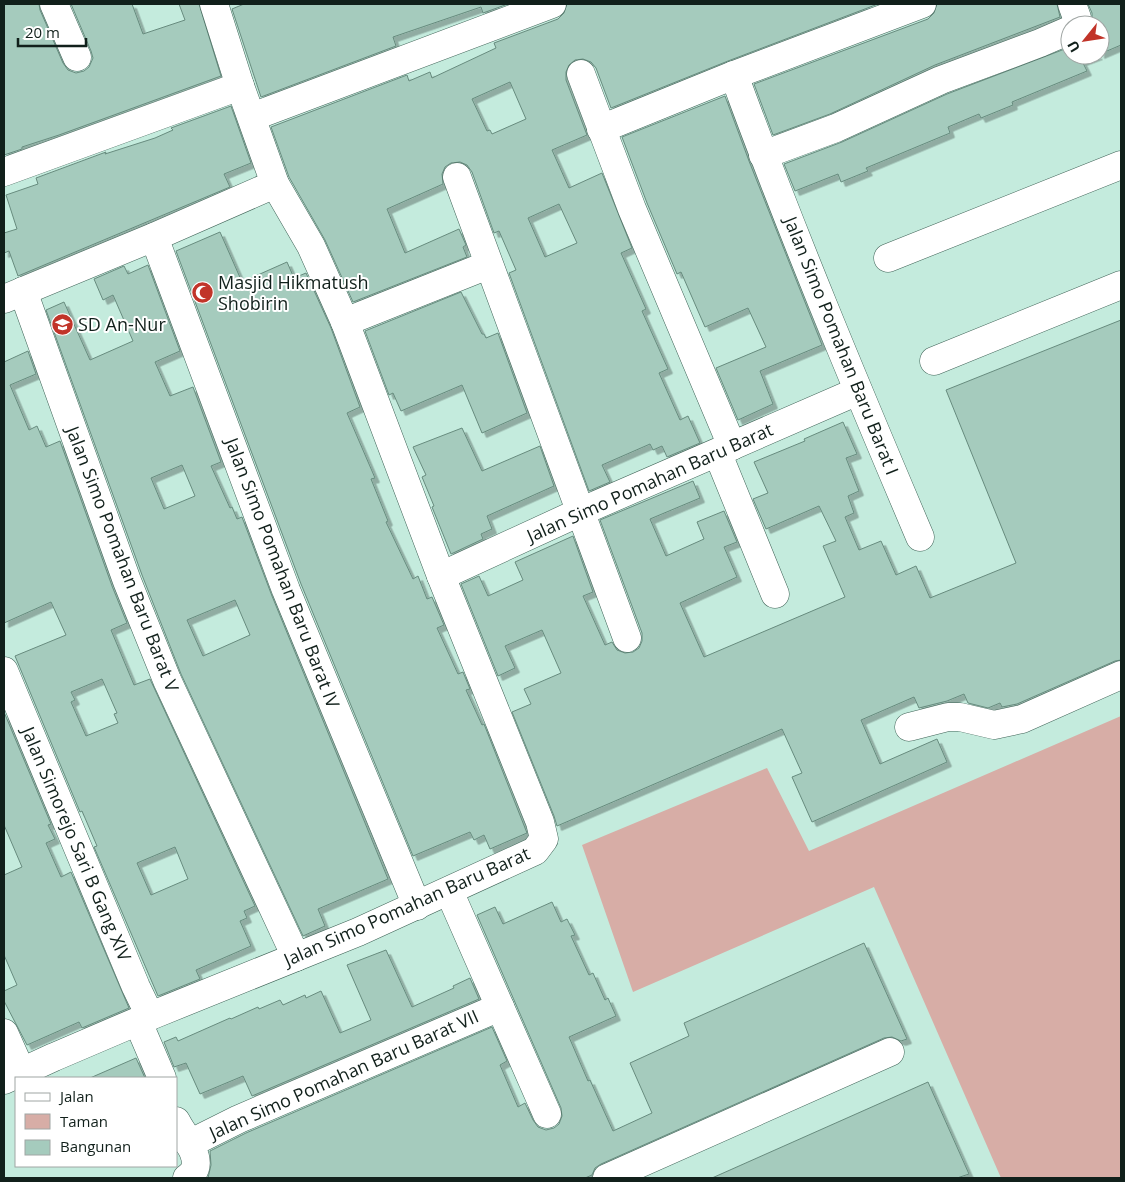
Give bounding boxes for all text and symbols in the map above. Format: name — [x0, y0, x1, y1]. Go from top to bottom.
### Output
scale bar — [18, 15, 85, 47]
north arrow — [1060, 15, 1110, 65]
text: 20 m — [25, 22, 60, 42]
text: U — [1062, 37, 1084, 56]
street label: Jalan Simo Pomahan Baru Barat I — [778, 211, 905, 478]
place label: Masjid Hikmatush Shobirin — [218, 270, 369, 315]
mosque icon: Masjid Hikmatush Shobirin — [190, 281, 214, 305]
place label: SD An-Nur — [78, 312, 166, 336]
school or university icon: SD An-Nur — [50, 313, 74, 337]
street label: Jalan Simo Pomahan Baru Barat — [521, 417, 776, 548]
street label: Jalan Simo Pomahan Baru Barat V — [60, 421, 185, 695]
street label: Jalan Simo Pomahan Baru Barat IV — [220, 432, 346, 711]
street label: Jalan Simorejo Sari B Gang XIV — [16, 721, 137, 965]
street label: Jalan Simo Pomahan Baru Barat — [278, 841, 533, 972]
street label: Jalan Simo Pomahan Baru Barat VII — [203, 1004, 482, 1145]
legend — [15, 1077, 178, 1167]
text: Jalan — [58, 1086, 94, 1106]
text: Taman — [60, 1111, 108, 1131]
text: Bangunan — [60, 1136, 131, 1156]

